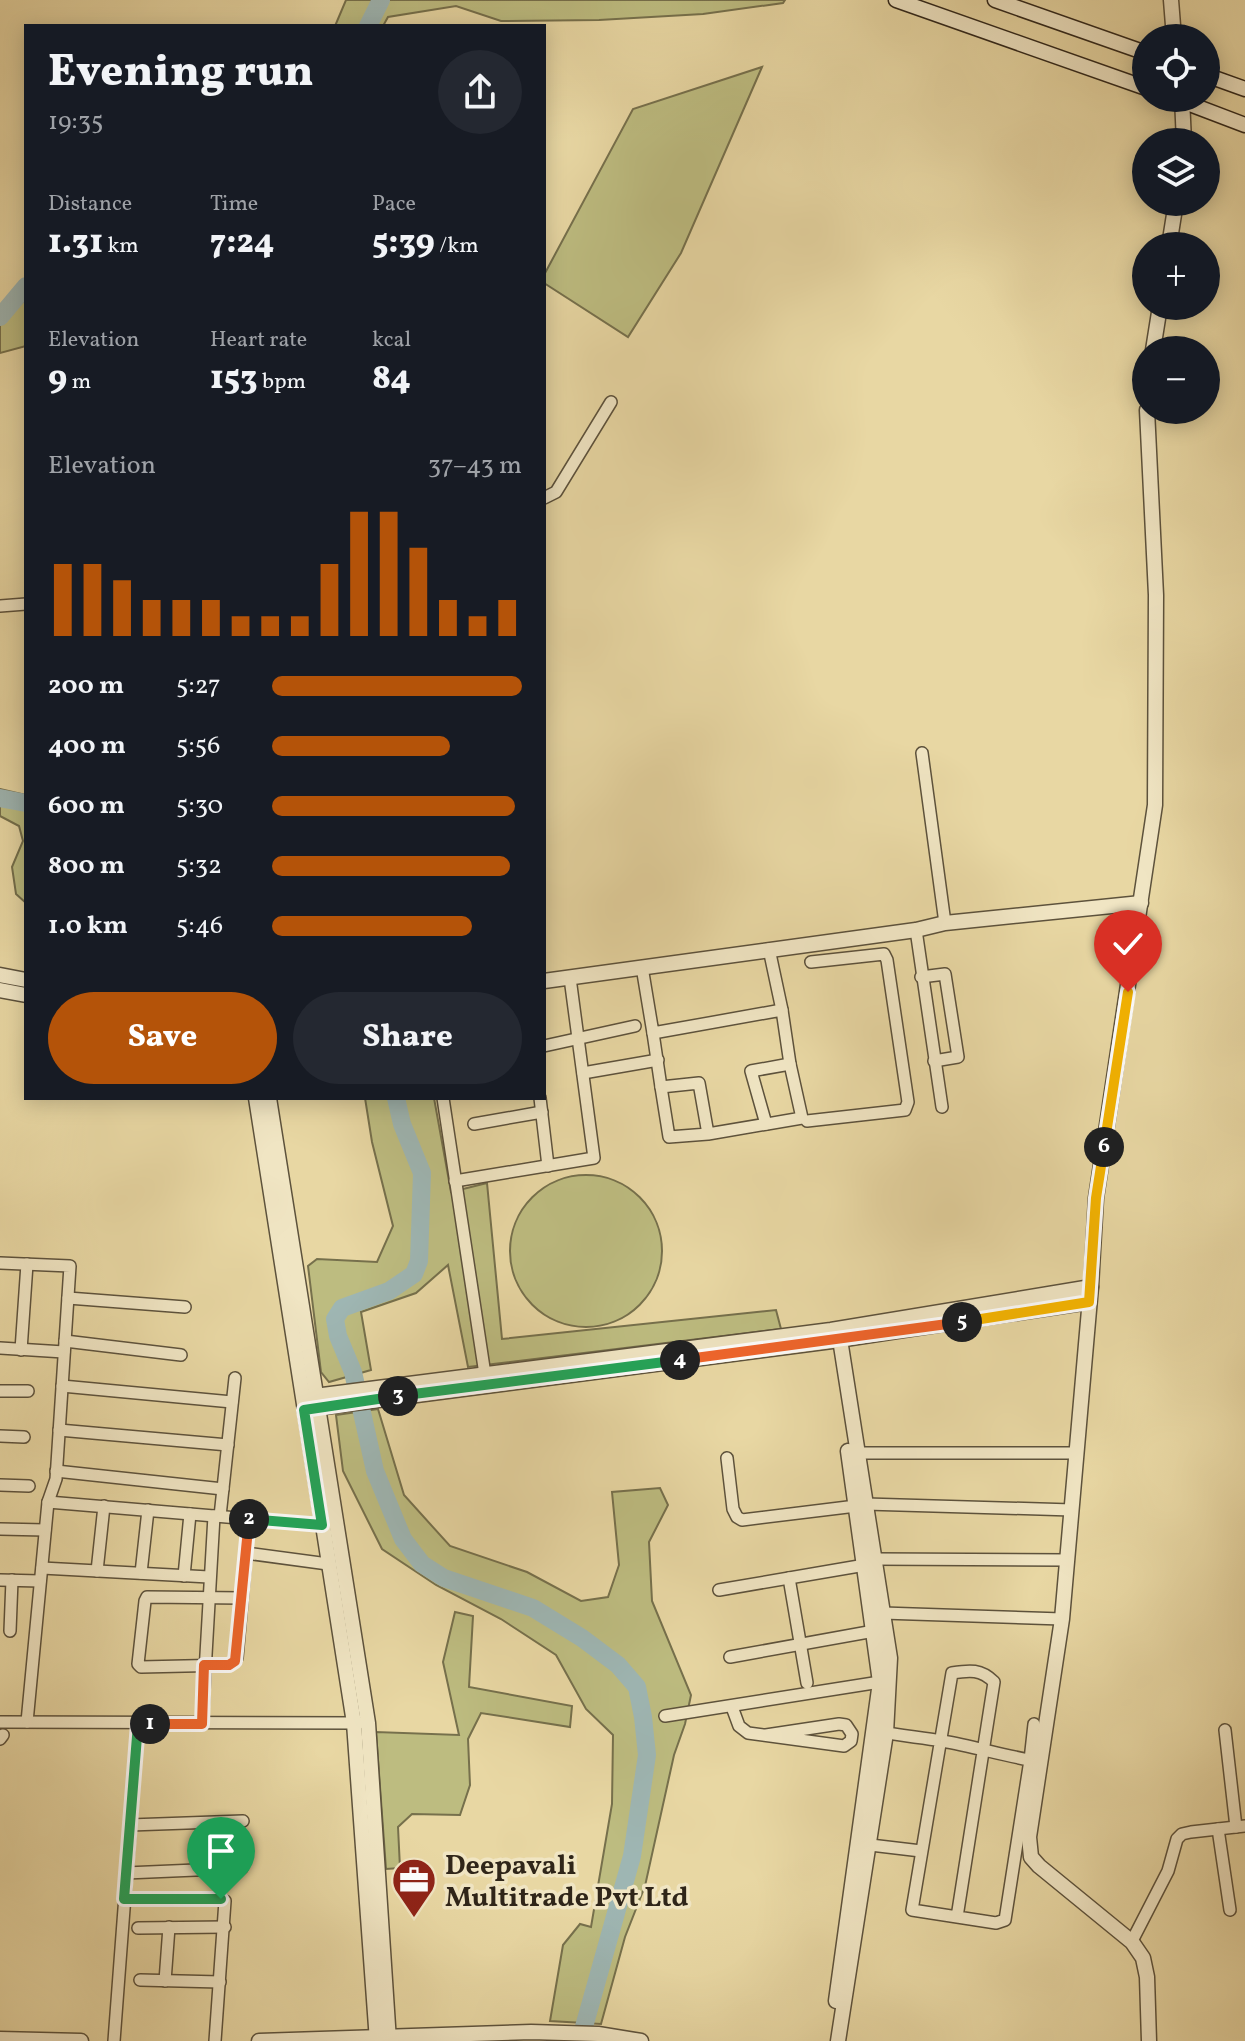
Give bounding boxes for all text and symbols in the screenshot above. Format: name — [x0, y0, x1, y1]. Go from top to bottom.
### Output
map controls — [1132, 24, 1220, 424]
button: locate — [1132, 24, 1220, 112]
text: Evening run — [48, 43, 314, 104]
button: share — [438, 50, 522, 134]
text: 19:35 — [48, 104, 104, 140]
button: layers — [1132, 128, 1220, 216]
text: Distance — [48, 189, 132, 220]
text: Time — [210, 189, 258, 220]
text: Pace — [372, 189, 416, 220]
text: 1.31 — [48, 220, 103, 267]
text: 7:24 — [210, 220, 274, 267]
text: 5:39 — [372, 220, 435, 267]
text: km — [103, 231, 139, 262]
text: /km — [435, 231, 479, 262]
button: + — [1132, 232, 1220, 320]
text: Elevation — [48, 325, 139, 356]
text: Heart rate — [210, 325, 307, 356]
text: kcal — [372, 325, 411, 356]
button: − — [1132, 336, 1220, 424]
text: 9 — [48, 356, 67, 403]
text: 153 — [210, 356, 258, 403]
text: 84 — [372, 356, 411, 403]
text: m — [67, 367, 91, 398]
text: bpm — [258, 367, 306, 398]
text: Elevation — [48, 448, 156, 484]
text: 37–43 m — [428, 448, 522, 484]
text: 200 m — [48, 668, 124, 704]
text: 5:27 — [176, 668, 221, 704]
text: 400 m — [48, 728, 126, 764]
text: 5:56 — [176, 728, 220, 764]
text: 600 m — [48, 788, 125, 824]
text: 5:30 — [176, 788, 223, 824]
text: 800 m — [48, 848, 125, 884]
text: 5:32 — [176, 848, 222, 884]
text: 1.0 km — [48, 908, 128, 944]
text: 5:46 — [176, 908, 223, 944]
pin — [1094, 910, 1162, 992]
icon: check — [1106, 922, 1150, 966]
button: Save — [48, 992, 277, 1084]
button: Share — [293, 992, 522, 1084]
pin: 6 — [1084, 1127, 1124, 1167]
text: 6 — [1098, 1131, 1110, 1162]
pin: 5 — [942, 1302, 982, 1342]
text: 5 — [957, 1306, 967, 1337]
pin: 4 — [660, 1340, 700, 1380]
text: 4 — [673, 1344, 687, 1375]
pin: 3 — [378, 1376, 418, 1416]
text: 3 — [392, 1380, 404, 1411]
pin: 2 — [229, 1499, 269, 1539]
text: 2 — [243, 1503, 255, 1534]
pin: 1 — [130, 1704, 170, 1744]
text: 1 — [146, 1708, 154, 1739]
pin — [187, 1817, 255, 1899]
icon: arrive — [199, 1829, 243, 1873]
place label: Deepavali Multitrade Pvt Ltd — [445, 1847, 689, 1918]
office icon: Deepavali Multitrade Pvt Ltd — [390, 1856, 438, 1919]

